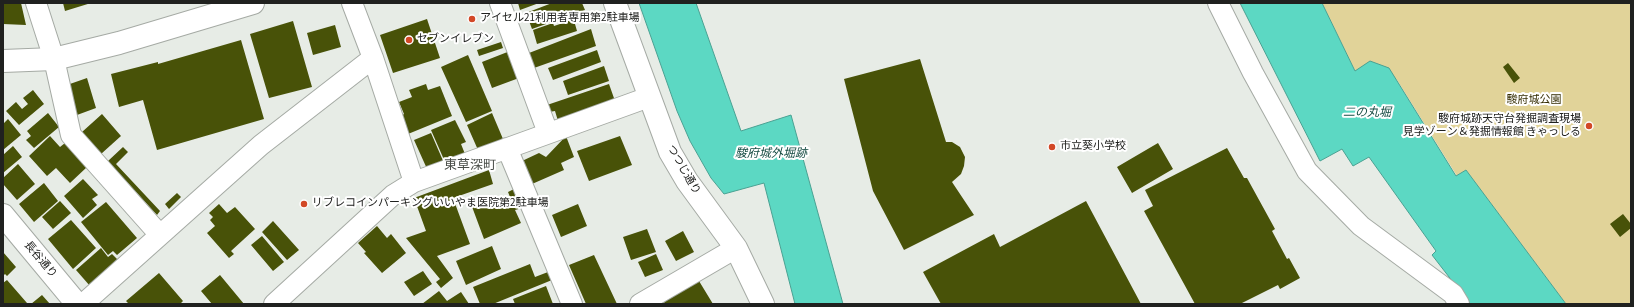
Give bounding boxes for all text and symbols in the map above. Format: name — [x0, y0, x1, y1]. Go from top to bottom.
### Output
place label: アイセル21利用者専用第2駐車場 — [480, 12, 639, 26]
marker: アイセル21利用者専用第2駐車場 — [467, 14, 477, 24]
place label: セブンイレブン — [417, 33, 494, 47]
marker: セブンイレブン — [404, 35, 414, 45]
park label: 駿府城公園 — [1507, 94, 1561, 108]
water label: 二の丸堀 — [1343, 106, 1391, 120]
place label: 駿府城跡天守台発掘調査現場 見学ゾーン＆発掘情報館 きゃっしる — [1403, 113, 1581, 139]
marker: 駿府城跡天守台発掘調査現場 見学ゾーン＆発掘情報館 きゃっしる — [1584, 121, 1594, 131]
place label: 市立葵小学校 — [1060, 140, 1126, 154]
marker: 市立葵小学校 — [1047, 142, 1057, 152]
street label: つつじ通り — [664, 143, 702, 197]
water label: 駿府城外堀跡 — [735, 147, 807, 161]
district label: 東草深町 — [444, 158, 496, 174]
place label: リブレコインパーキングいいやま医院第2駐車場 — [312, 197, 548, 211]
marker: リブレコインパーキングいいやま医院第2駐車場 — [299, 199, 309, 209]
street label: 長谷通り — [21, 239, 59, 281]

